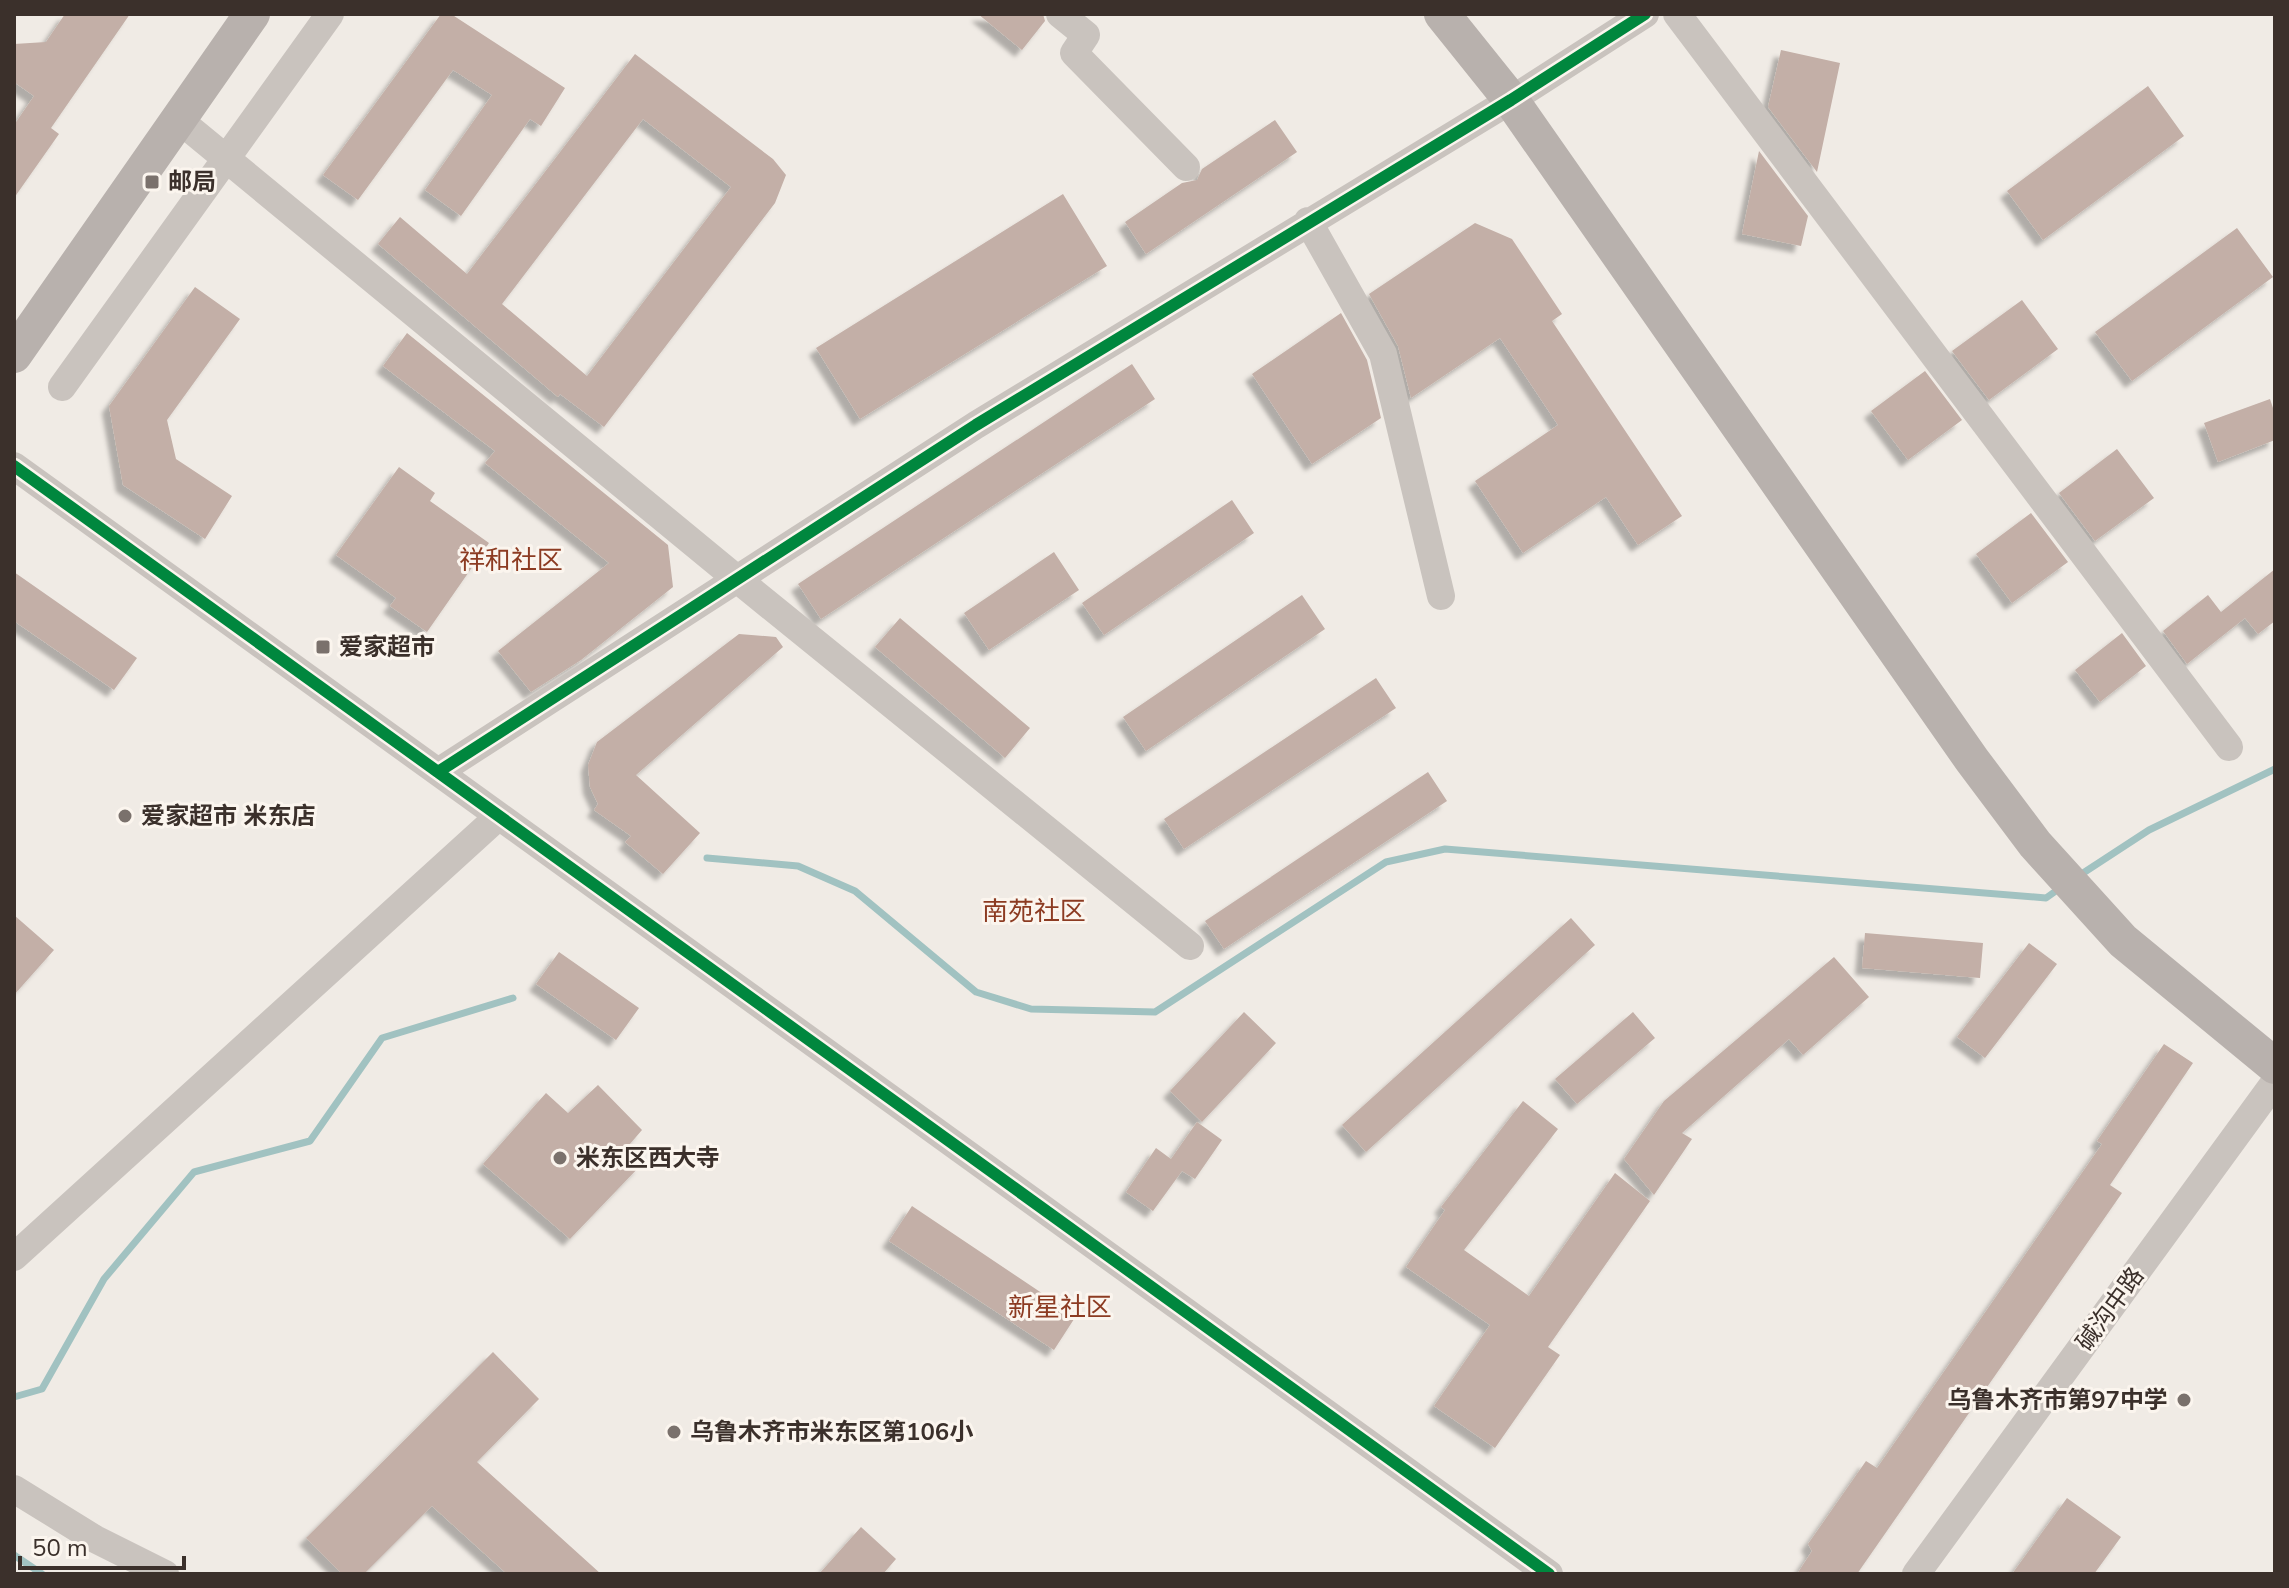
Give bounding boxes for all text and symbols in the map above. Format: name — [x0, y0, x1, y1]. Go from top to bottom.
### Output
place label: 邮局 — [168, 166, 216, 198]
marker: 邮局 — [143, 173, 161, 191]
district label: 祥和社区 — [459, 543, 563, 578]
place label: 爱家超市 — [339, 631, 435, 663]
marker: 爱家超市 — [314, 638, 332, 656]
place label: 爱家超市 米东店 — [141, 800, 315, 832]
marker: 爱家超市 米东店 — [116, 807, 134, 825]
district label: 南苑社区 — [982, 894, 1086, 929]
place label: 米东区西大寺 — [576, 1142, 720, 1174]
marker: 米东区西大寺 — [551, 1149, 569, 1167]
street label: 碱沟中路 — [2069, 1261, 2151, 1357]
district label: 新星社区 — [1008, 1290, 1112, 1325]
place label: 乌鲁木齐市第97中学 — [1947, 1384, 2168, 1416]
marker: 乌鲁木齐市第97中学 — [2175, 1391, 2193, 1409]
place label: 乌鲁木齐市米东区第106小 — [690, 1416, 973, 1448]
marker: 乌鲁木齐市米东区第106小 — [665, 1423, 683, 1441]
scale bar — [20, 1520, 184, 1570]
text: 50 m — [32, 1532, 88, 1564]

